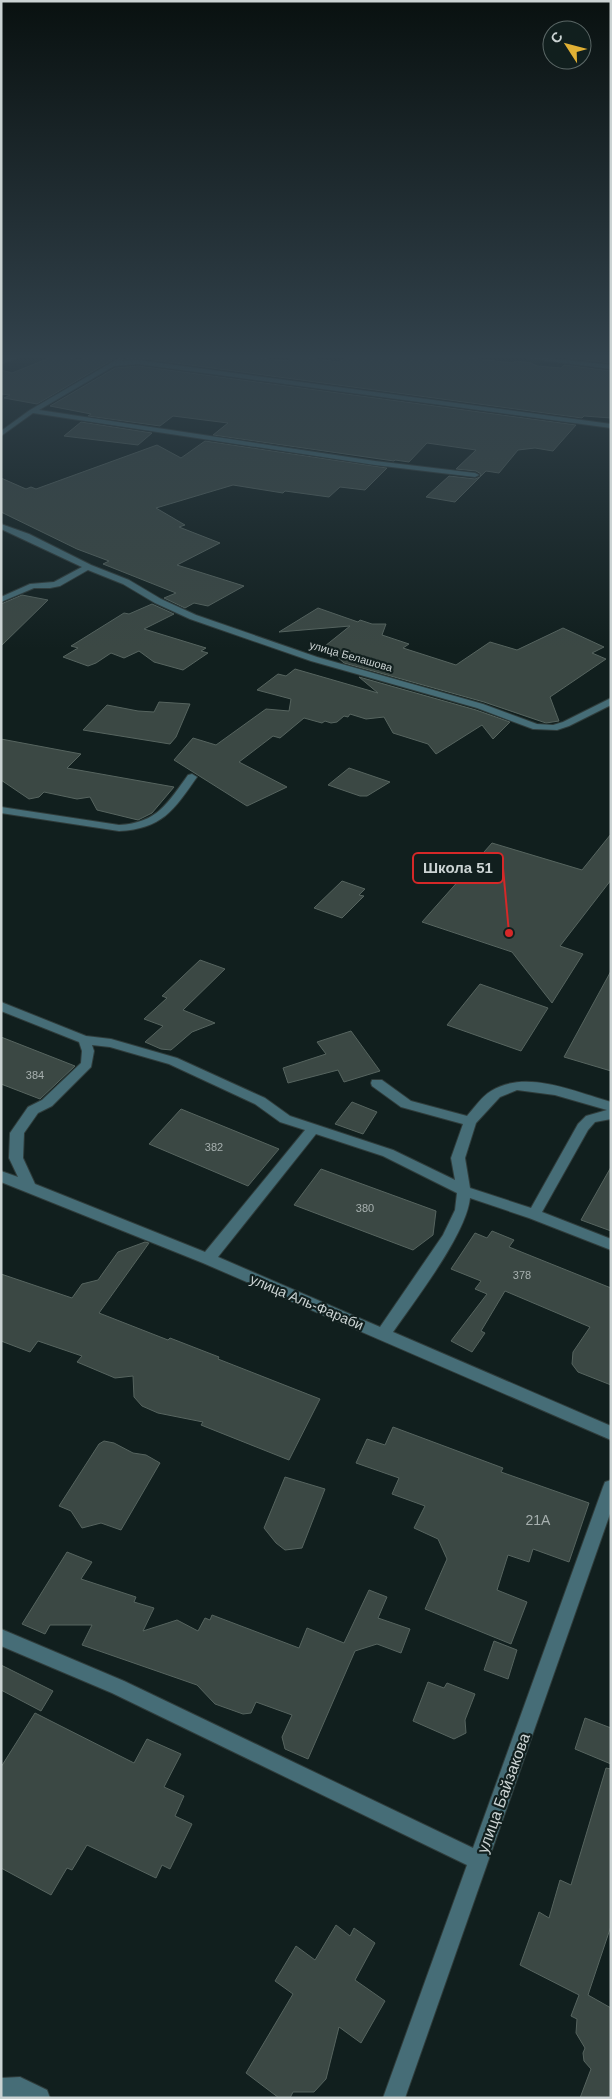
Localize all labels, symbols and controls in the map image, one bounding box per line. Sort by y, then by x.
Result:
north arrow [542,20,592,70]
text: С [547,29,566,46]
street label: улица Белашова [308,638,395,674]
callout: Школа 51 [413,853,503,883]
text: Школа 51 [423,859,493,876]
house number: 384 [26,1069,44,1081]
house number: 382 [205,1141,223,1153]
house number: 380 [356,1202,374,1214]
house number: 378 [513,1269,531,1281]
street label: улица Аль-Фараби [248,1271,366,1333]
house number: 21А [526,1512,551,1528]
street label: улица Байзакова [474,1731,533,1855]

